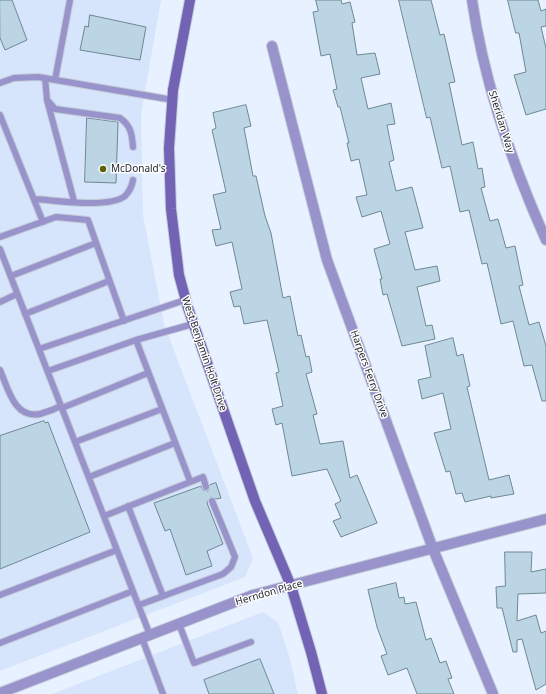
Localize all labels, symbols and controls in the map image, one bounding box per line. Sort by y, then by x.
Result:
street label: Sheridan Way [486,89,516,155]
place label: McDonald's [111,163,165,175]
marker: McDonald's [98,164,108,174]
street label: West Benjamin Holt Drive [179,295,229,413]
street label: Harpers Ferry Drive [348,329,390,419]
street label: Herndon Place [234,578,304,608]

